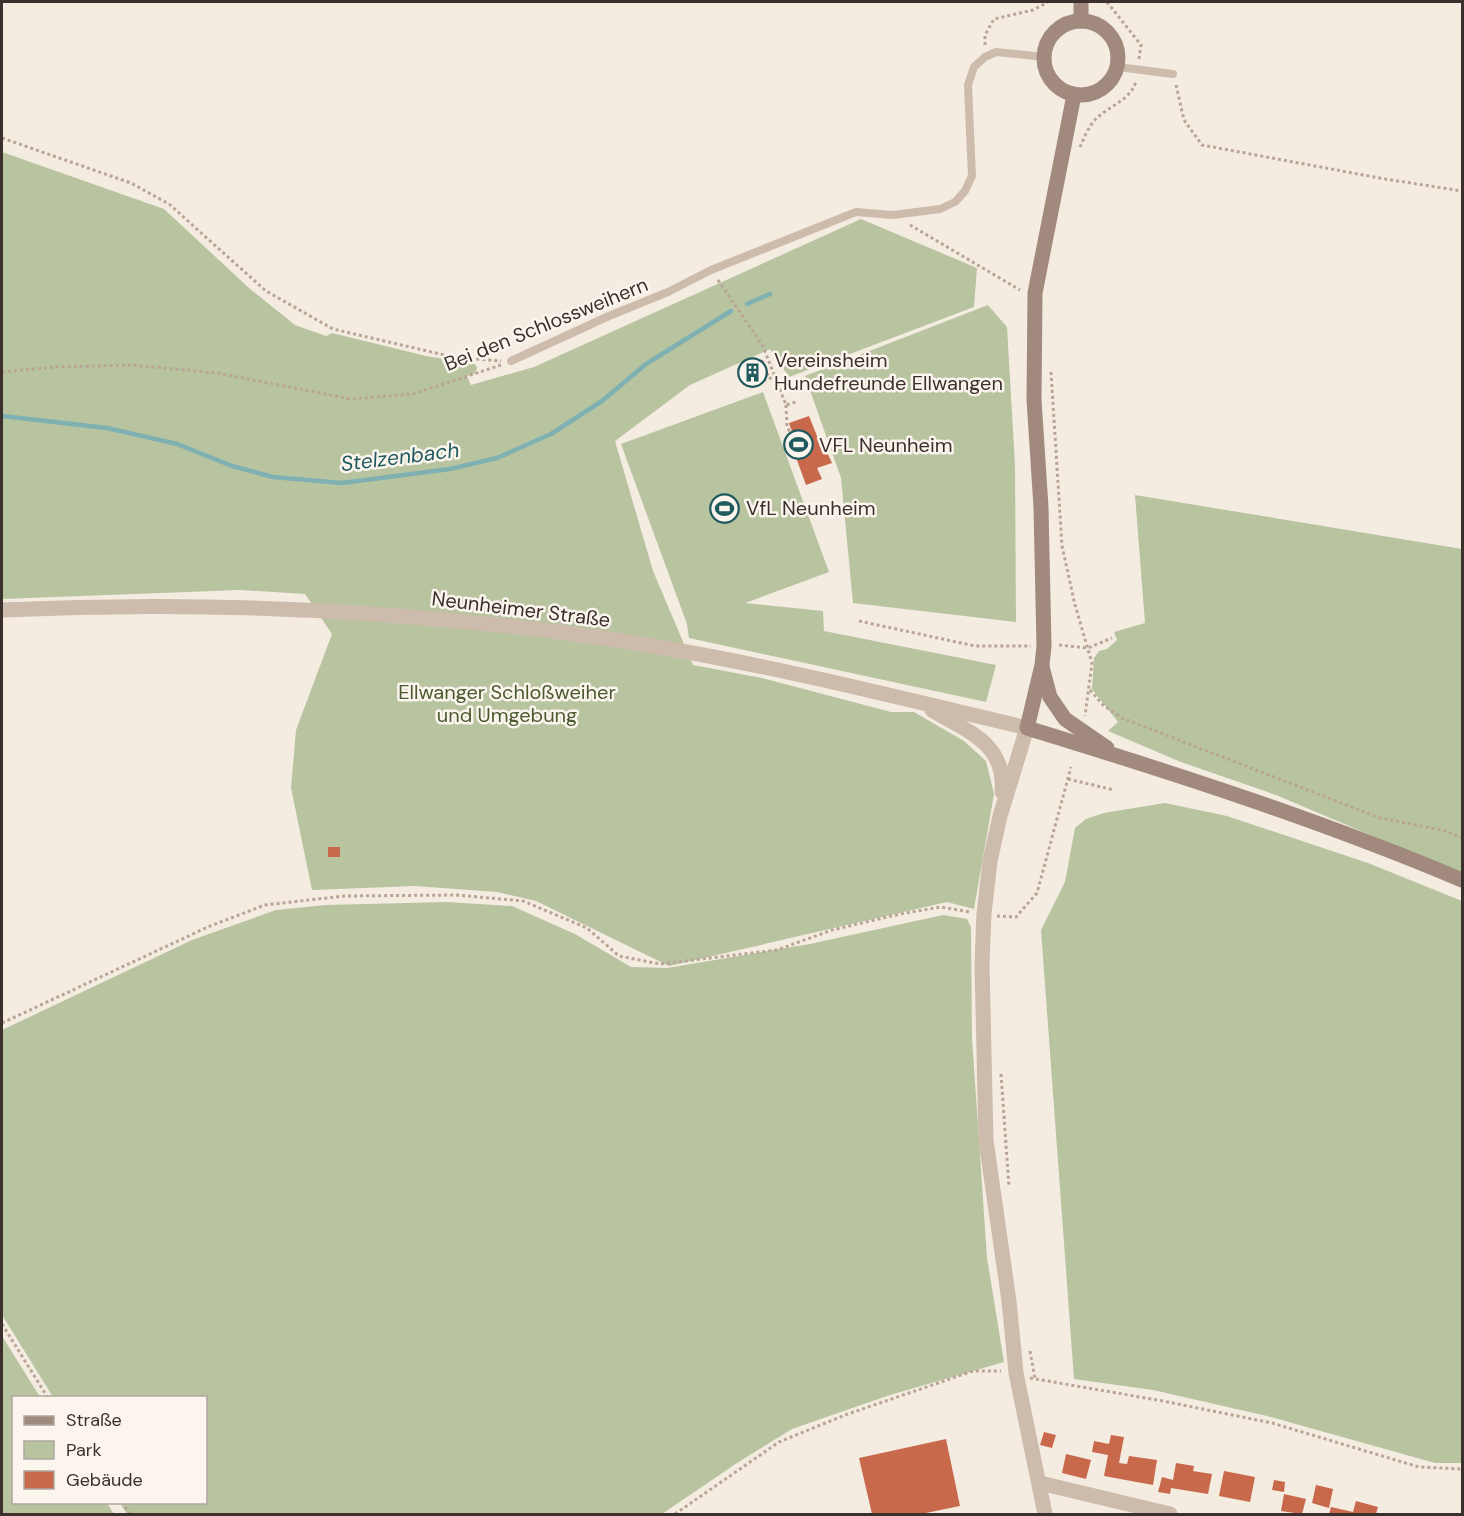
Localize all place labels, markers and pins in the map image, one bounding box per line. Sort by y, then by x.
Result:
place label: Vereinsheim Hundefreunde Ellwangen [774,347,1003,396]
building icon: Vereinsheim Hundefreunde Ellwangen [737,356,769,388]
sports icon: VFL Neunheim [782,429,814,461]
place label: VFL Neunheim [819,432,953,458]
sports icon: VfL Neunheim [709,492,741,524]
place label: VfL Neunheim [746,495,876,521]

